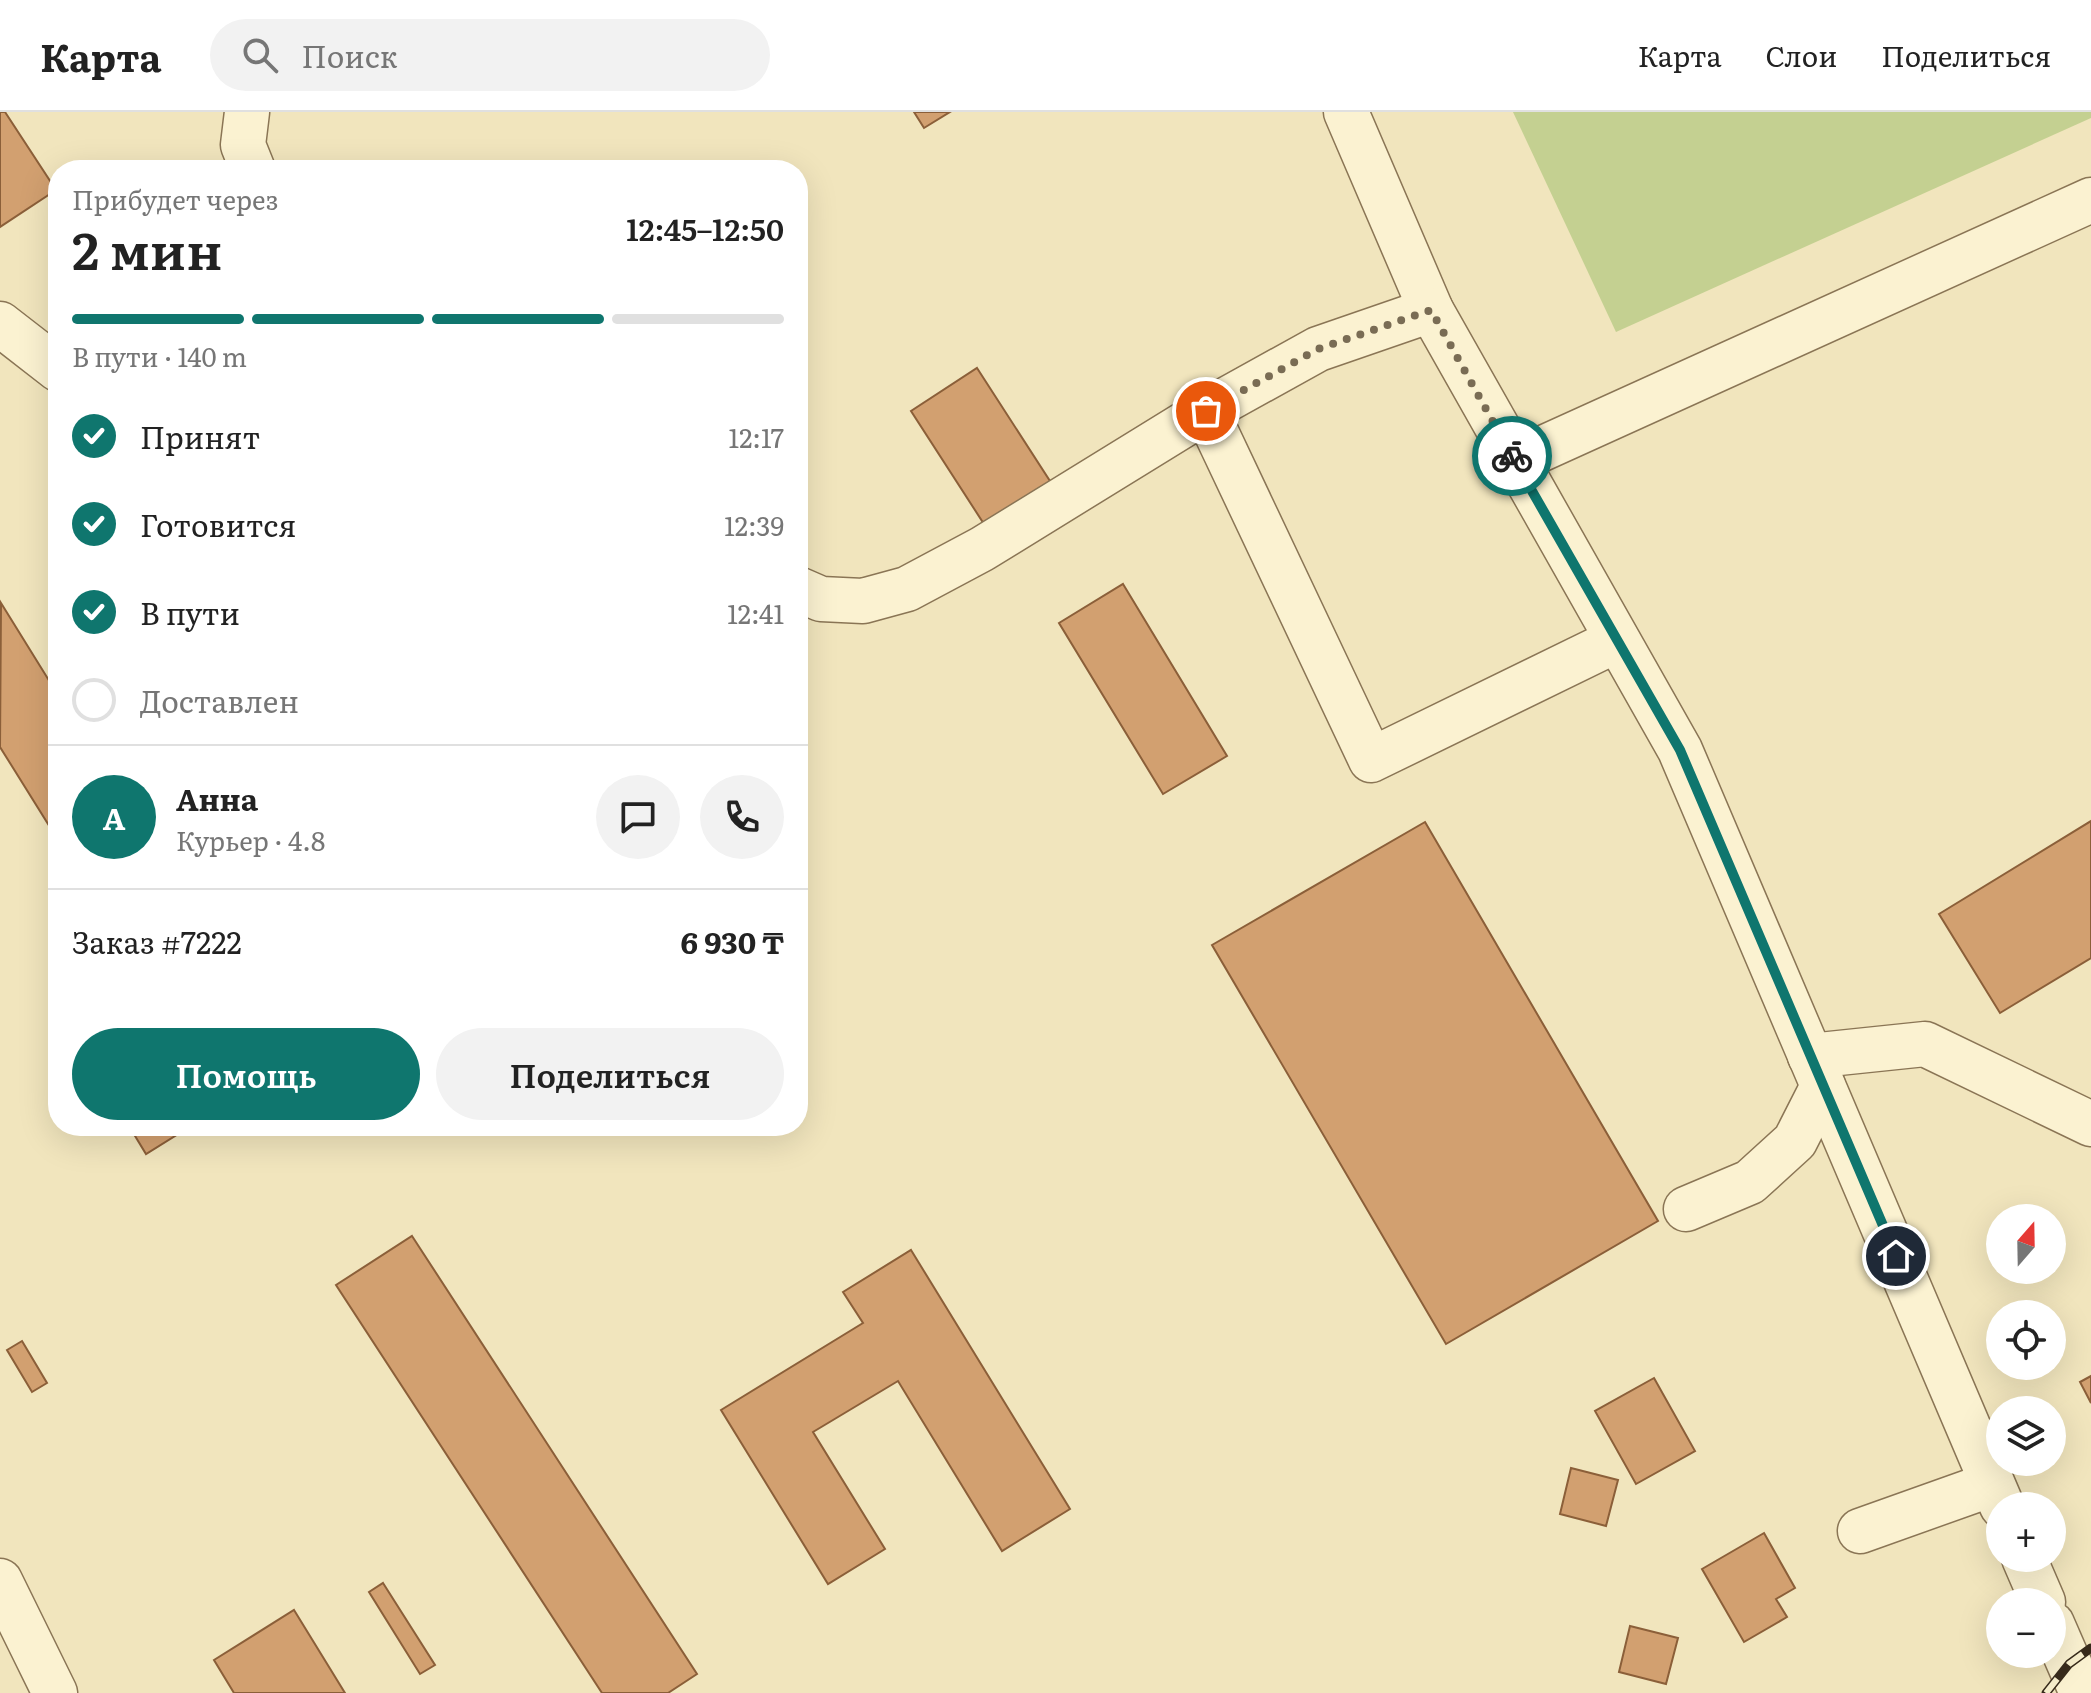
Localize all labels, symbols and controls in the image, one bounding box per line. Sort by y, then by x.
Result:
search box [210,19,770,91]
text: Карта [40,27,162,84]
icon: search [238,33,282,77]
text: Поиск [302,33,398,77]
text: Карта [1638,34,1722,76]
text: Слои [1766,34,1837,76]
text: Поделиться [1881,34,2051,76]
text: Прибудет через [72,179,278,218]
text: 12:45–12:50 [626,206,784,250]
text: 2 мин [72,209,222,286]
text: В пути · 140 m [72,336,247,375]
pin [1172,377,1240,445]
icon: bag [1184,389,1228,433]
icon: check [72,414,116,458]
text: Принят [140,414,260,458]
courier [1472,416,1552,496]
text: 12:17 [729,417,784,456]
icon: bike [1490,434,1534,478]
icon: check [72,502,116,546]
text: Готовится [140,502,296,546]
text: 12:39 [724,505,784,544]
icon: check [72,590,116,634]
text: В пути [140,590,240,634]
text: 12:41 [727,593,784,632]
text: Доставлен [140,678,299,722]
button: chat [596,775,680,859]
button: phone [700,775,784,859]
text: Анна [176,776,258,820]
text: А [103,795,125,839]
text: Курьер · 4.8 [176,820,325,859]
text: Заказ #7222 [72,919,242,963]
text: 6 930 ₸ [681,919,784,963]
button: Помощь [72,1028,420,1120]
button: Поделиться [436,1028,784,1120]
north arrow [1986,1204,2066,1284]
map controls [1986,1204,2066,1668]
pin [1862,1222,1930,1290]
icon: home [1874,1234,1918,1278]
button: locate [1986,1300,2066,1380]
button: layers [1986,1396,2066,1476]
button: + [1986,1492,2066,1572]
button: − [1986,1588,2066,1668]

